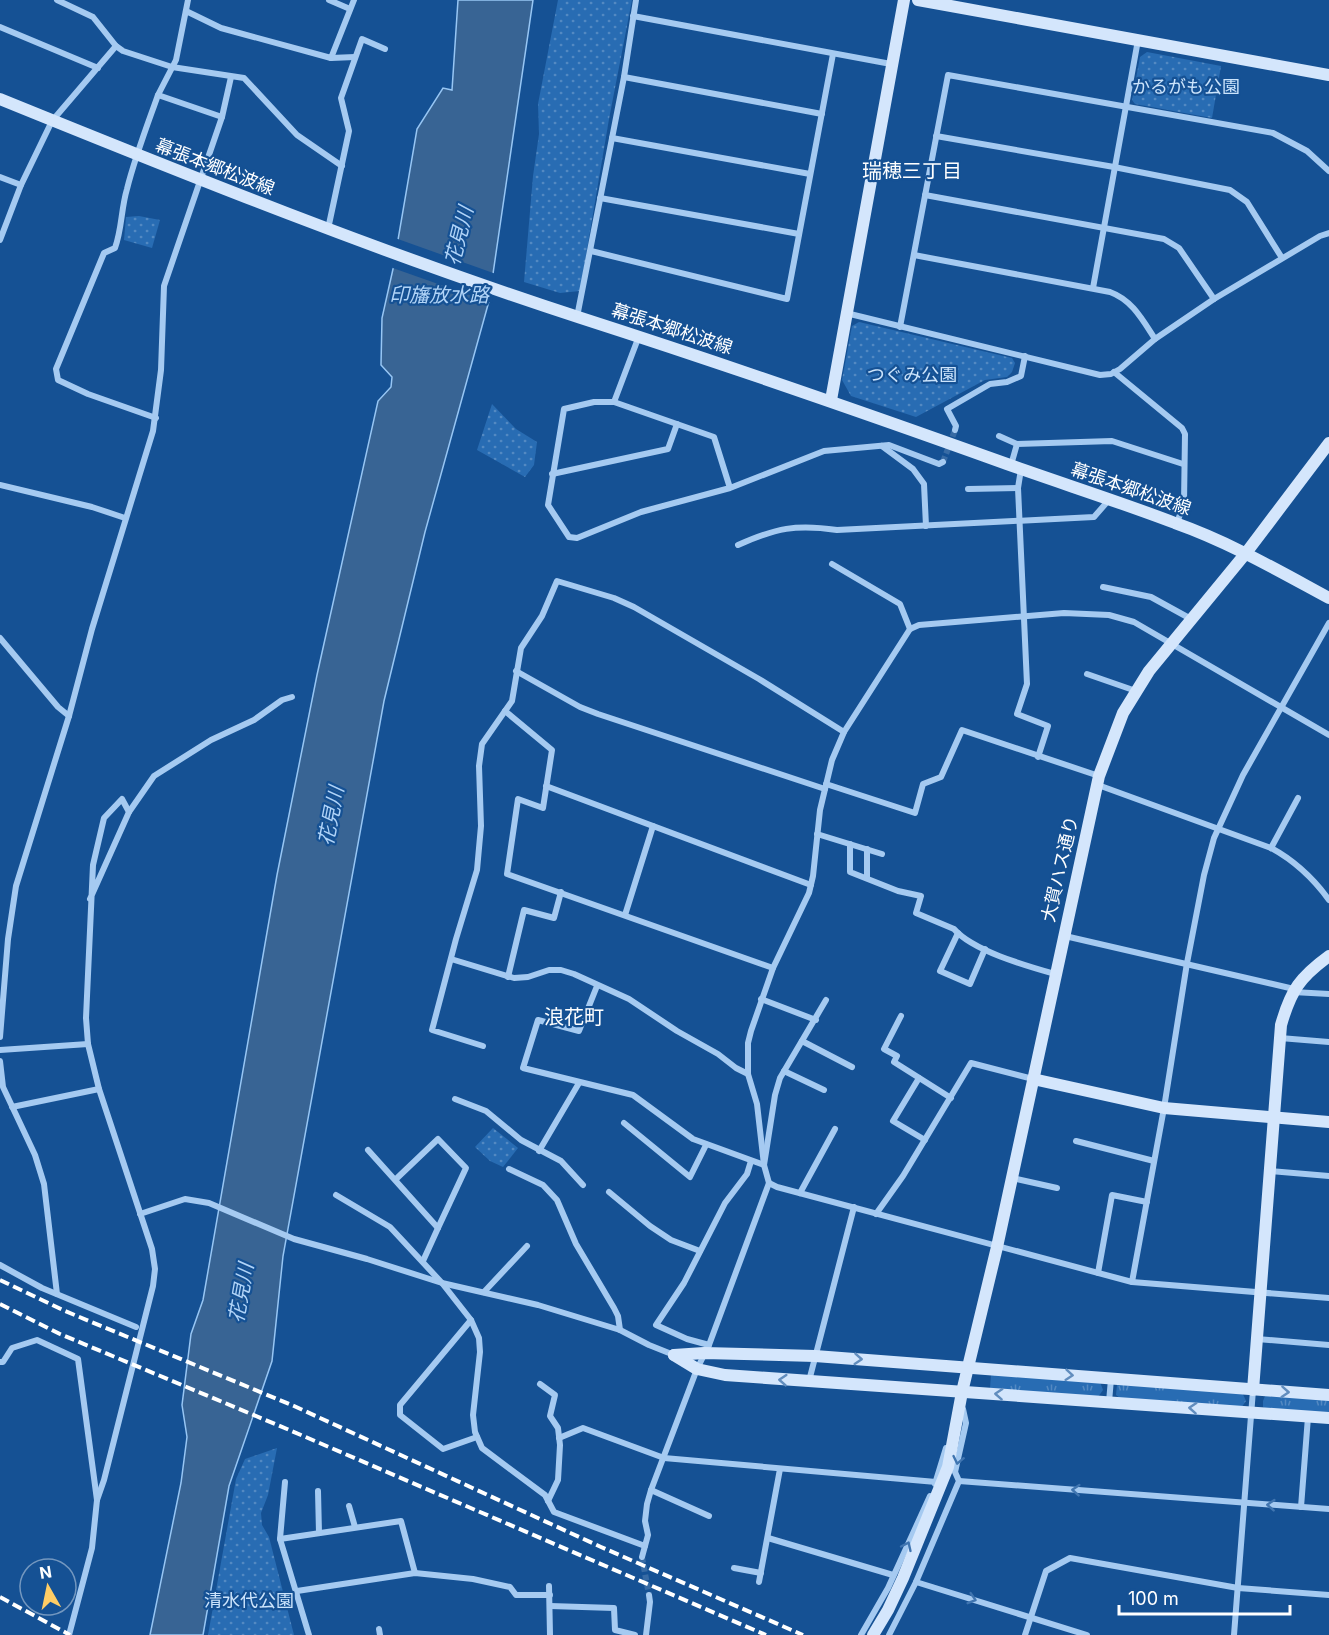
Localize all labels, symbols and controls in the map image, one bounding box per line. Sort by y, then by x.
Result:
park label: かるがも公園 [1132,76,1240,97]
street label: 幕張本郷松波線 [153,134,278,199]
district label: 瑞穂三丁目 [862,159,962,183]
water label: 花見川 [440,202,478,268]
water label: 印旛放水路 [389,283,491,307]
street label: 幕張本郷松波線 [609,299,735,358]
park label: つぐみ公園 [867,364,957,385]
street label: 幕張本郷松波線 [1068,458,1194,519]
water label: 花見川 [313,782,349,848]
street label: 大賀ハス通り [1037,814,1082,924]
district label: 浪花町 [544,1005,604,1029]
water label: 花見川 [224,1259,258,1325]
one-way arrow [854,1352,863,1365]
one-way arrow [1065,1368,1074,1381]
one-way arrow [779,1374,788,1387]
one-way arrow [1280,1385,1289,1398]
one-way arrow [994,1388,1003,1401]
one-way arrow [1189,1402,1198,1415]
one-way arrow [952,1455,965,1465]
one-way arrow [1072,1484,1081,1497]
one-way arrow [1266,1499,1275,1512]
one-way arrow [900,1541,912,1552]
north arrow [18,1557,78,1617]
text: N [38,1561,53,1583]
scale bar [1119,1578,1290,1616]
text: 100 m [1128,1588,1179,1609]
park label: 清水代公園 [204,1590,294,1611]
one-way arrow [966,1592,977,1605]

